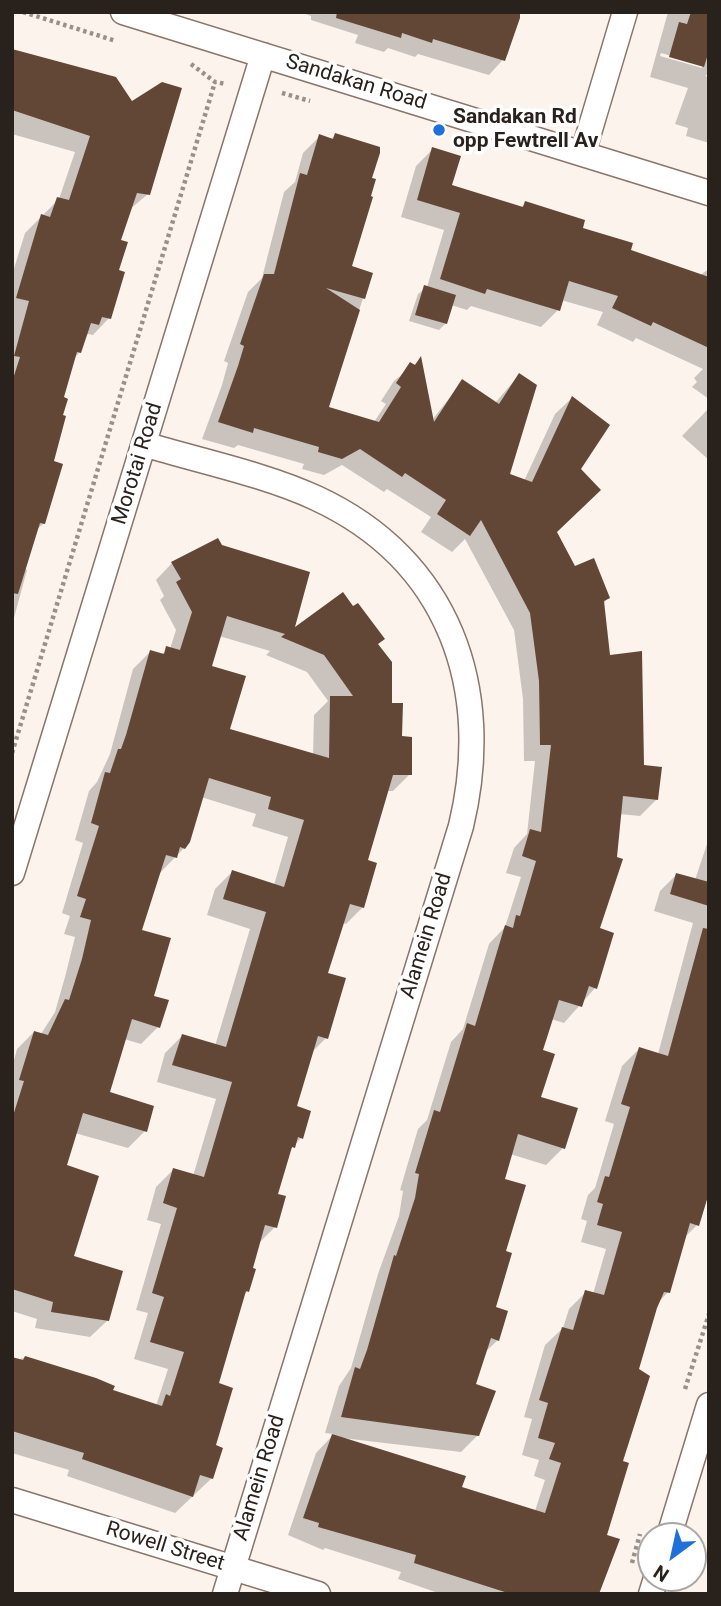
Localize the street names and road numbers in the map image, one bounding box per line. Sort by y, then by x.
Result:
street label: Sandakan Road [283,50,429,116]
street label: Morotai Road [108,400,168,528]
street label: Alamein Road [396,870,458,1002]
street label: Alamein Road [229,1412,291,1544]
street label: Rowell Street [103,1517,227,1577]

